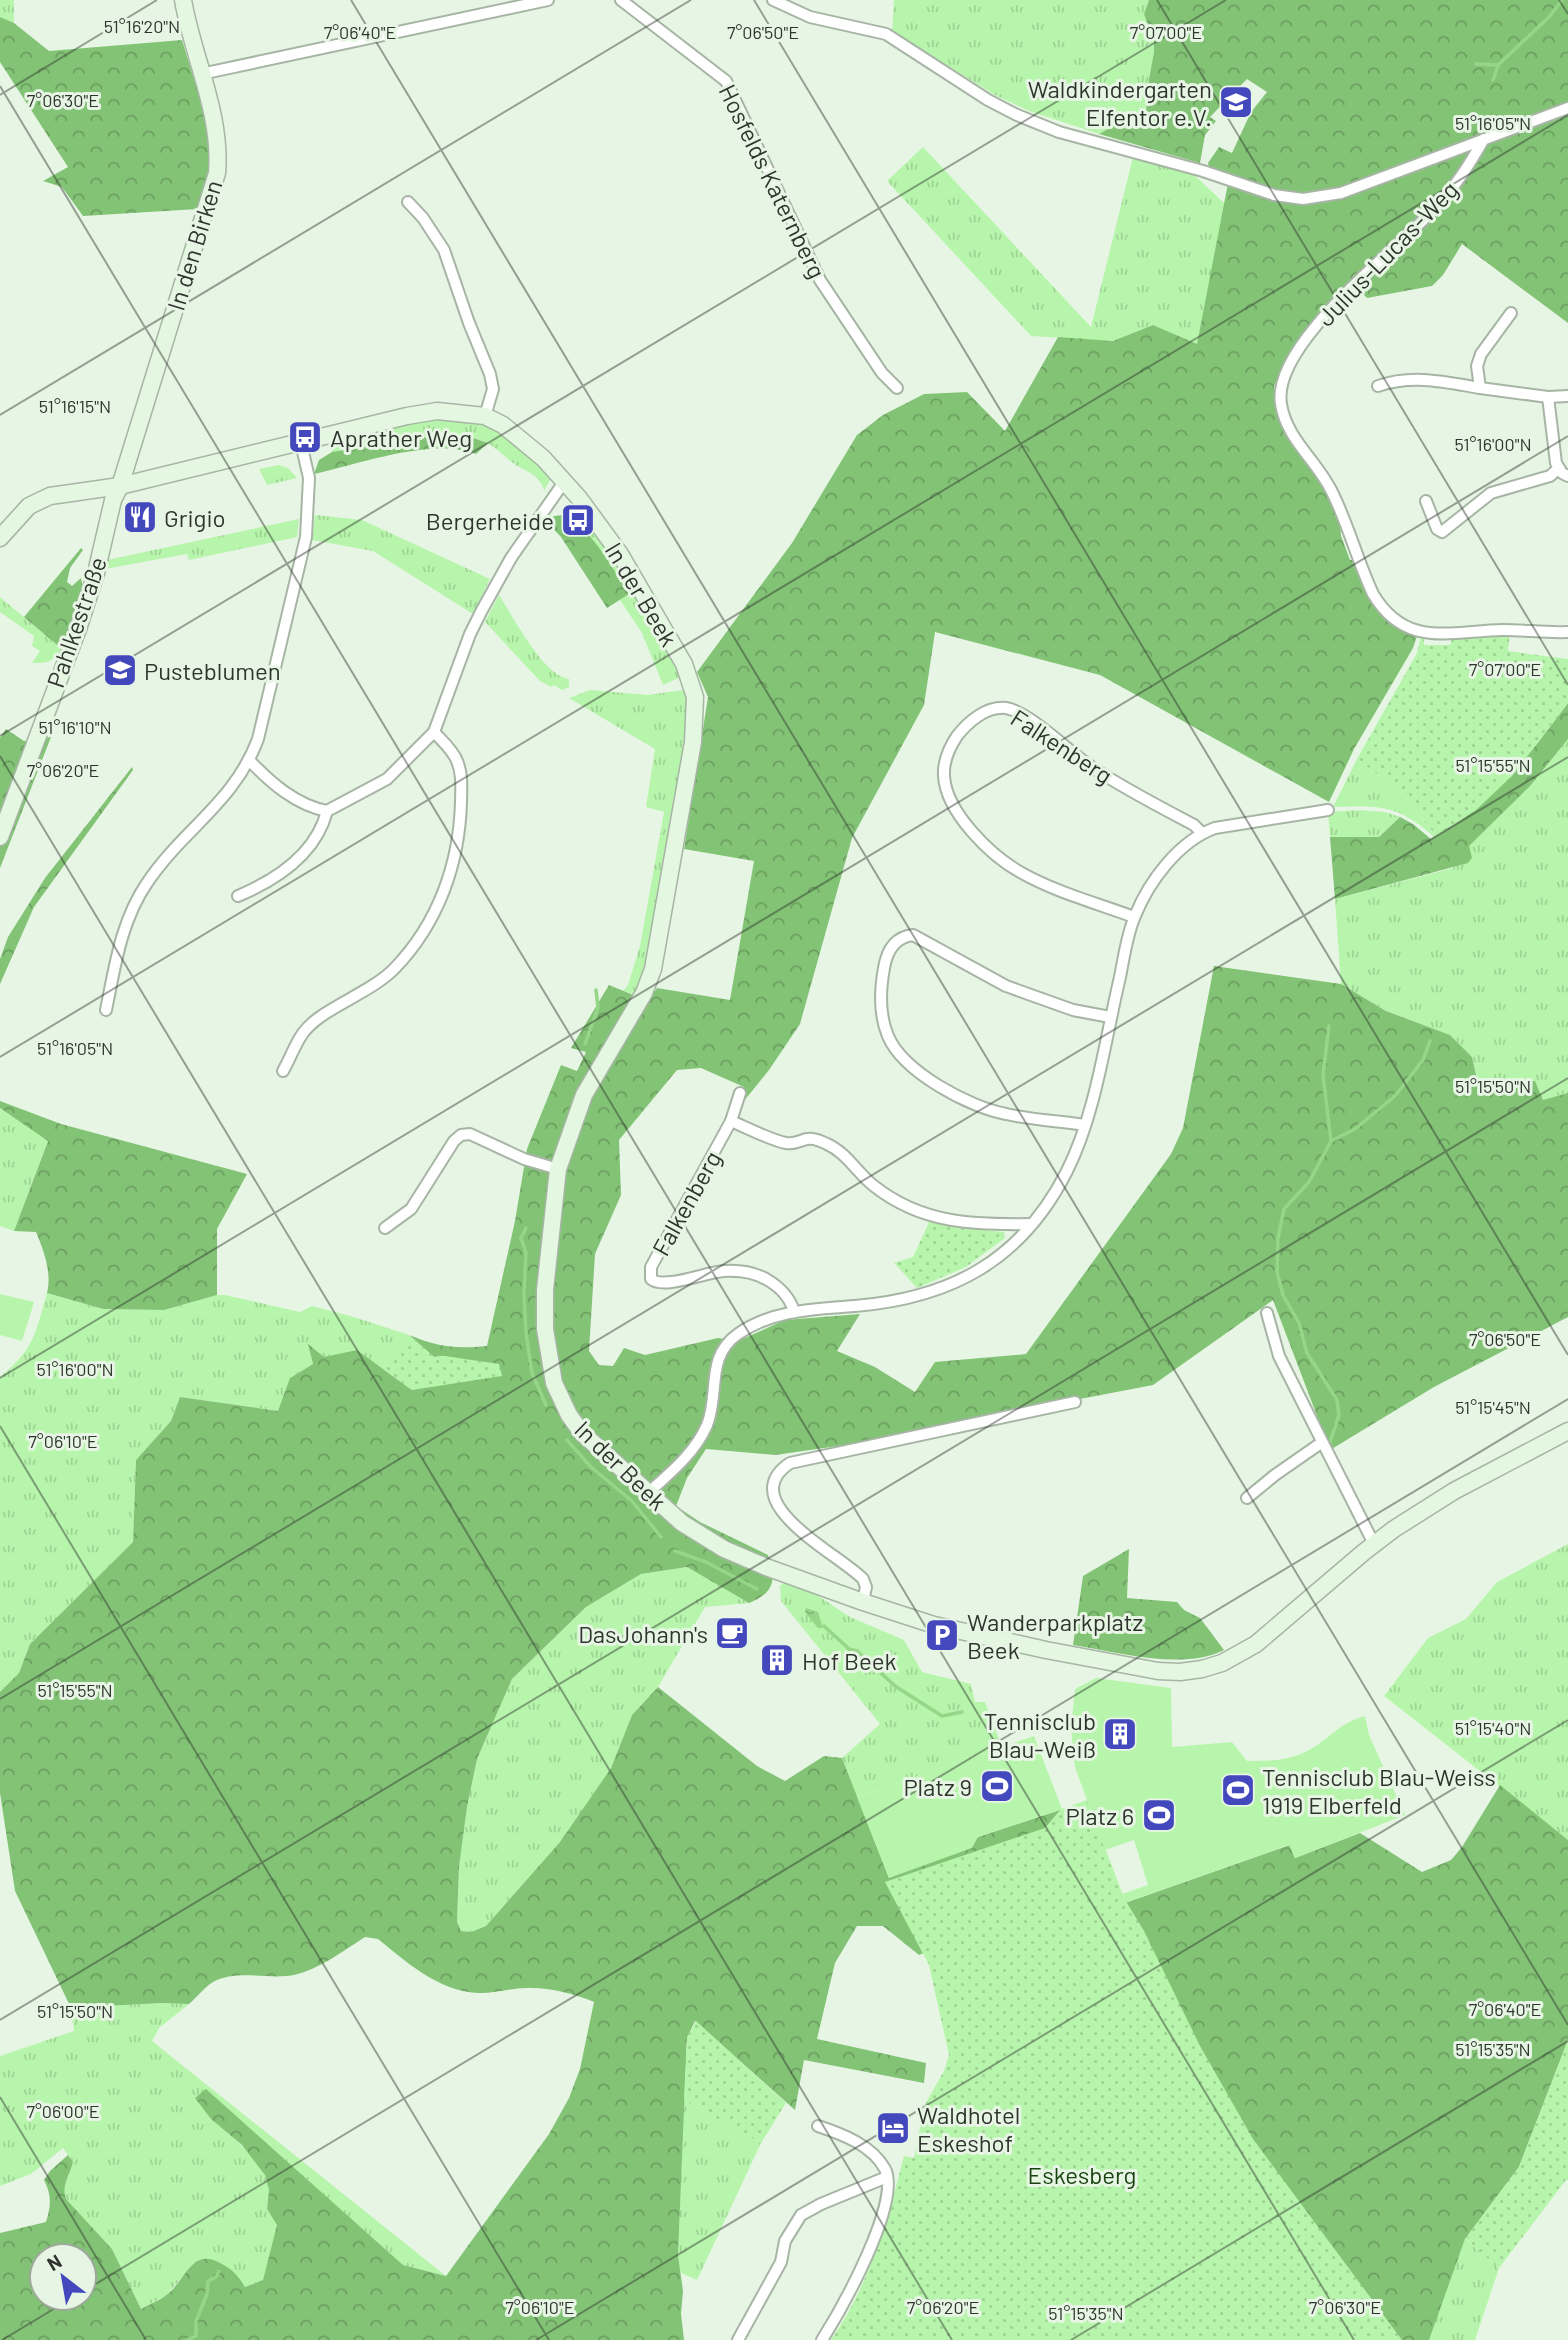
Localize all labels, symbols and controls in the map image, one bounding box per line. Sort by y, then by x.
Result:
text: 51°16'20"N [104,15,180,37]
text: 7°06'40"E [324,21,396,43]
text: 7°06'50"E [727,21,799,43]
text: 7°07'00"E [1130,21,1202,43]
place label: Waldkindergarten Elfentor e.V. [1028,74,1212,131]
street label: Hosfelds Katernberg [713,79,833,283]
school or university icon: Waldkindergarten Elfentor e.V. [1217,83,1255,121]
text: 7°06'30"E [27,89,99,111]
text: 51°16'05"N [1455,112,1531,134]
street label: Julius-Lucas-Weg [1311,175,1463,331]
street label: In den Birken [160,176,228,314]
text: 51°16'15"N [39,395,111,417]
bus stop icon: Aprather Weg [286,418,324,456]
place label: Aprather Weg [330,423,472,452]
text: 51°16'00"N [1454,433,1532,455]
restaurant icon: Grigio [121,498,159,536]
bus stop icon: Bergerheide [559,501,597,539]
place label: Grigio [164,503,226,532]
place label: Bergerheide [426,506,554,535]
street label: In der Beek [600,537,684,651]
street label: Pahlkestraße [40,553,112,691]
school or university icon: Pusteblumen [101,651,139,689]
place label: Pusteblumen [144,656,281,685]
text: 7°07'00"E [1469,658,1541,680]
street label: Falkenberg [1006,703,1118,789]
text: 51°16'10"N [38,716,112,738]
text: 51°15'55"N [1455,754,1531,776]
text: 7°06'20"E [27,759,99,781]
text: 51°16'05"N [37,1037,113,1059]
text: 51°15'50"N [1455,1075,1531,1097]
street label: Falkenberg [645,1146,727,1260]
text: 7°06'50"E [1469,1328,1541,1350]
text: 51°16'00"N [36,1358,114,1380]
text: 51°15'45"N [1455,1396,1531,1418]
street label: In der Beek [569,1414,673,1516]
text: 7°06'10"E [28,1430,98,1452]
place label: Wanderparkplatz Beek [967,1607,1143,1664]
cafe icon: DasJohann's [713,1614,751,1652]
parking icon: Wanderparkplatz Beek [923,1616,961,1654]
place label: DasJohann's [578,1619,708,1648]
building icon: Hof Beek [758,1641,796,1679]
place label: Hof Beek [802,1646,897,1675]
text: 51°15'55"N [37,1679,113,1701]
place label: Tennisclub Blau-Weiß [984,1706,1096,1763]
building icon: Tennisclub Blau-Weiß [1101,1715,1139,1753]
text: 51°15'40"N [1455,1717,1531,1739]
place label: Tennisclub Blau-Weiss 1919 Elberfeld [1262,1762,1496,1819]
sports icon: Platz 9 [978,1767,1016,1805]
sports icon: Tennisclub Blau-Weiss 1919 Elberfeld [1219,1771,1257,1809]
place label: Platz 9 [903,1772,972,1801]
sports icon: Platz 6 [1140,1796,1178,1834]
place label: Platz 6 [1066,1801,1134,1830]
text: 7°06'40"E [1469,1998,1541,2020]
text: 51°15'50"N [37,2000,113,2022]
text: 51°15'35"N [1455,2038,1531,2060]
text: 7°06'00"E [26,2100,100,2122]
place label: Waldhotel Eskeshof [917,2100,1020,2157]
hotel icon: Waldhotel Eskeshof [874,2109,912,2147]
park label: Eskesberg [1028,2160,1136,2189]
north arrow [28,2242,98,2312]
text: N [43,2249,65,2275]
text: 7°06'10"E [505,2296,575,2318]
text: 7°06'20"E [907,2296,979,2318]
text: 7°06'30"E [1309,2296,1381,2318]
text: 51°15'35"N [1048,2302,1124,2324]

